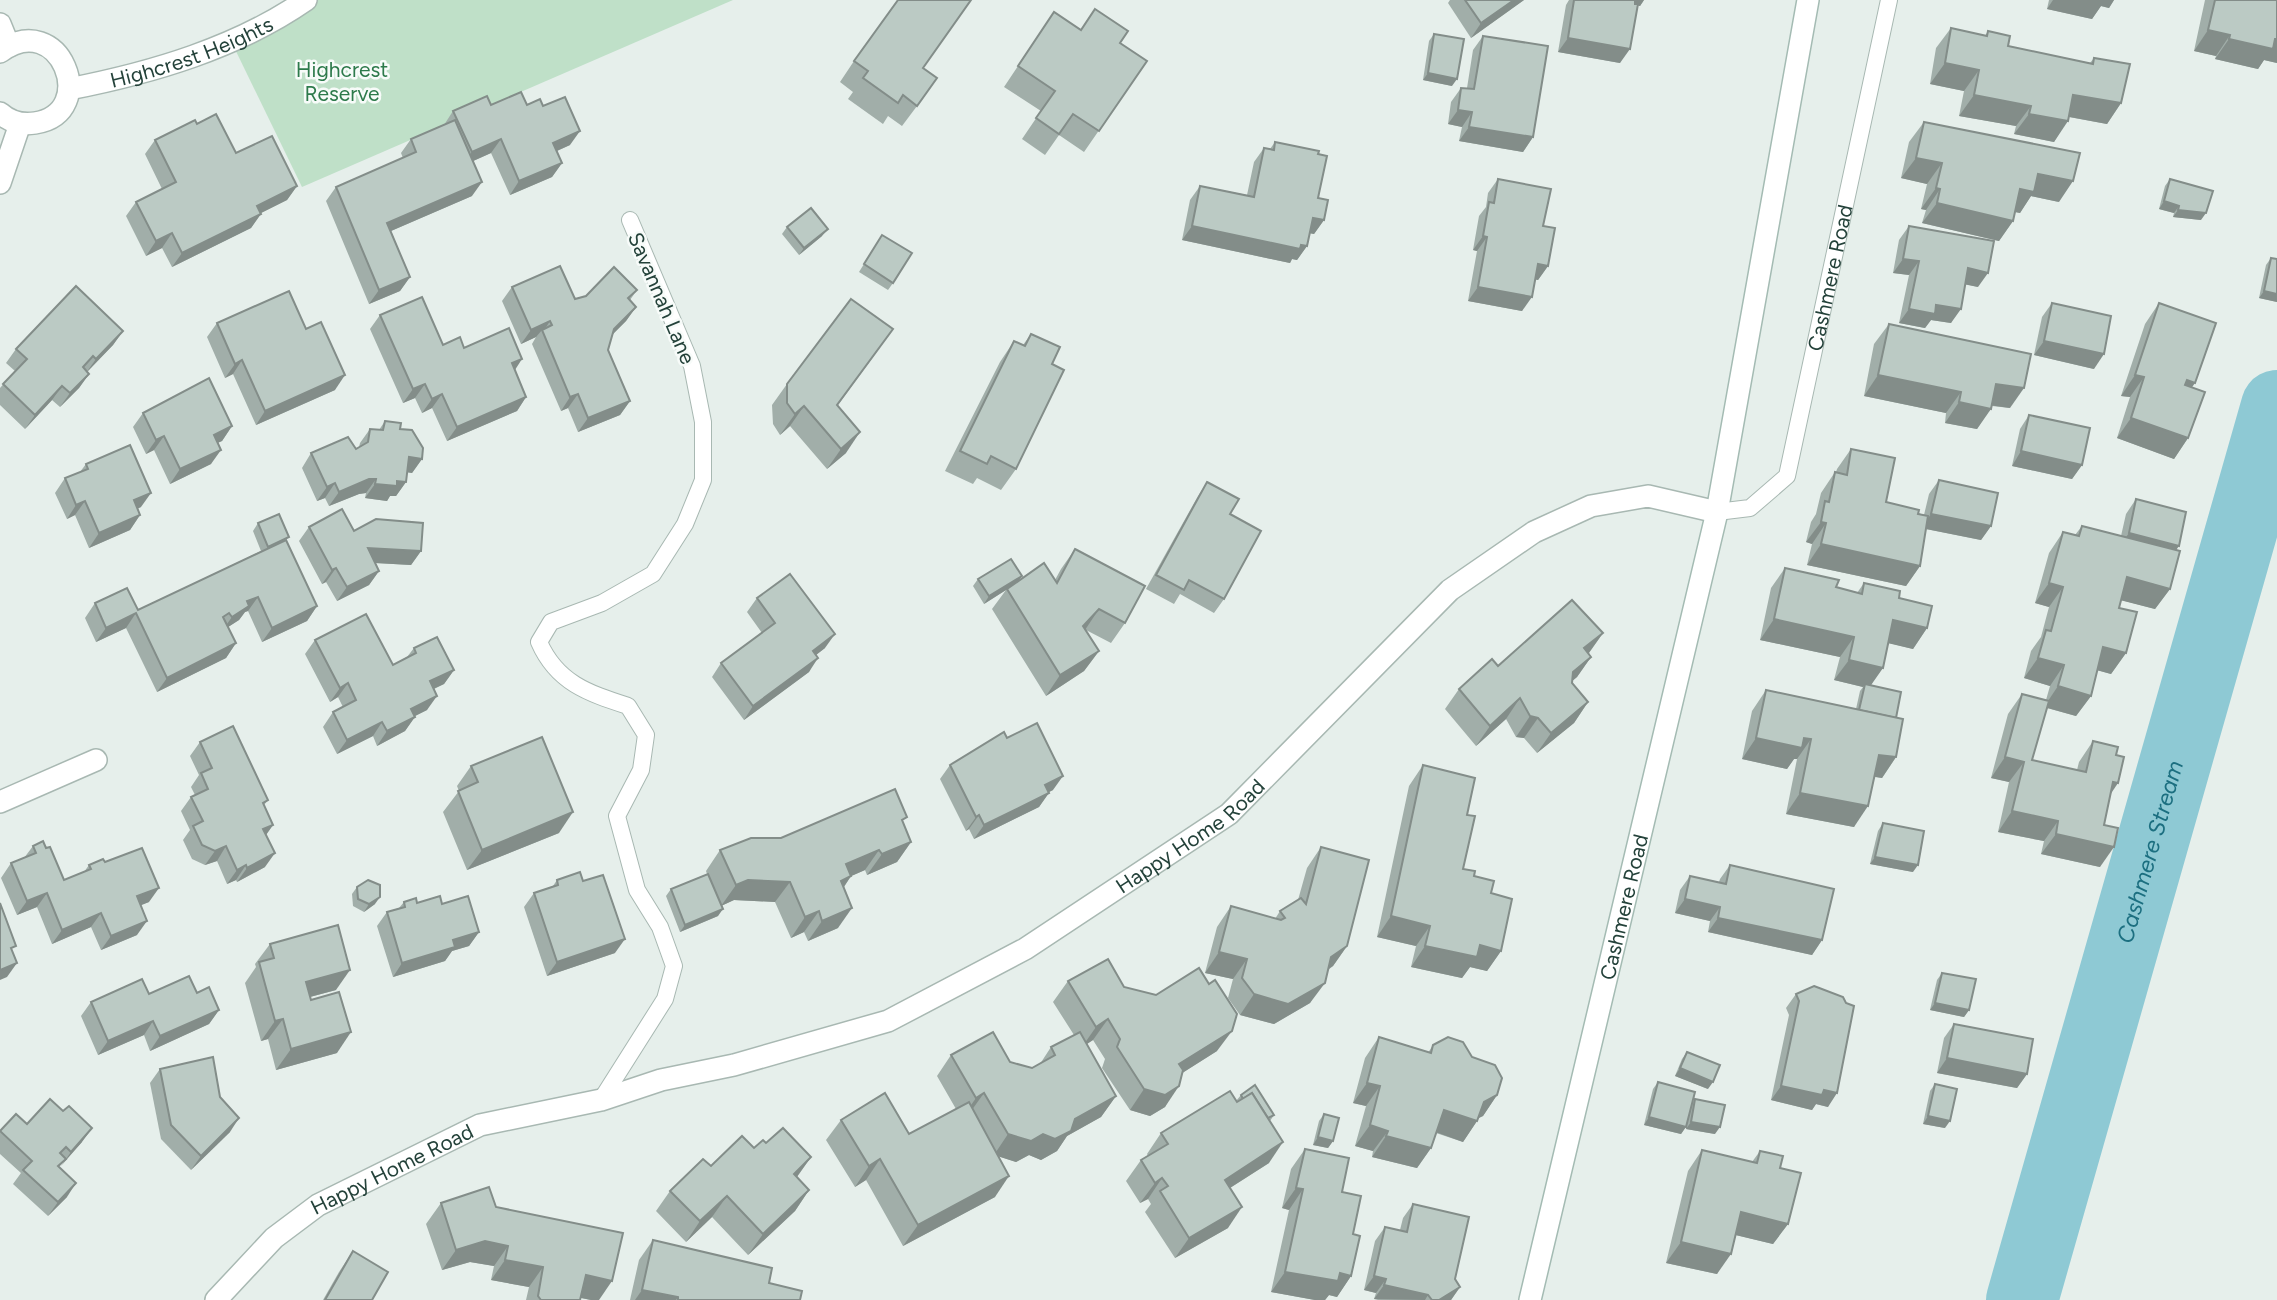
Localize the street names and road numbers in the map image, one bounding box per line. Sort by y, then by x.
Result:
street label: Highcrest Heights [107,11,277,92]
street label: Cashmere Road [1802,202,1857,353]
street label: Savannah Lane [623,228,701,368]
street label: Happy Home Road [1111,773,1269,898]
street label: Cashmere Road [1594,832,1653,982]
street label: Happy Home Road [306,1118,477,1219]

